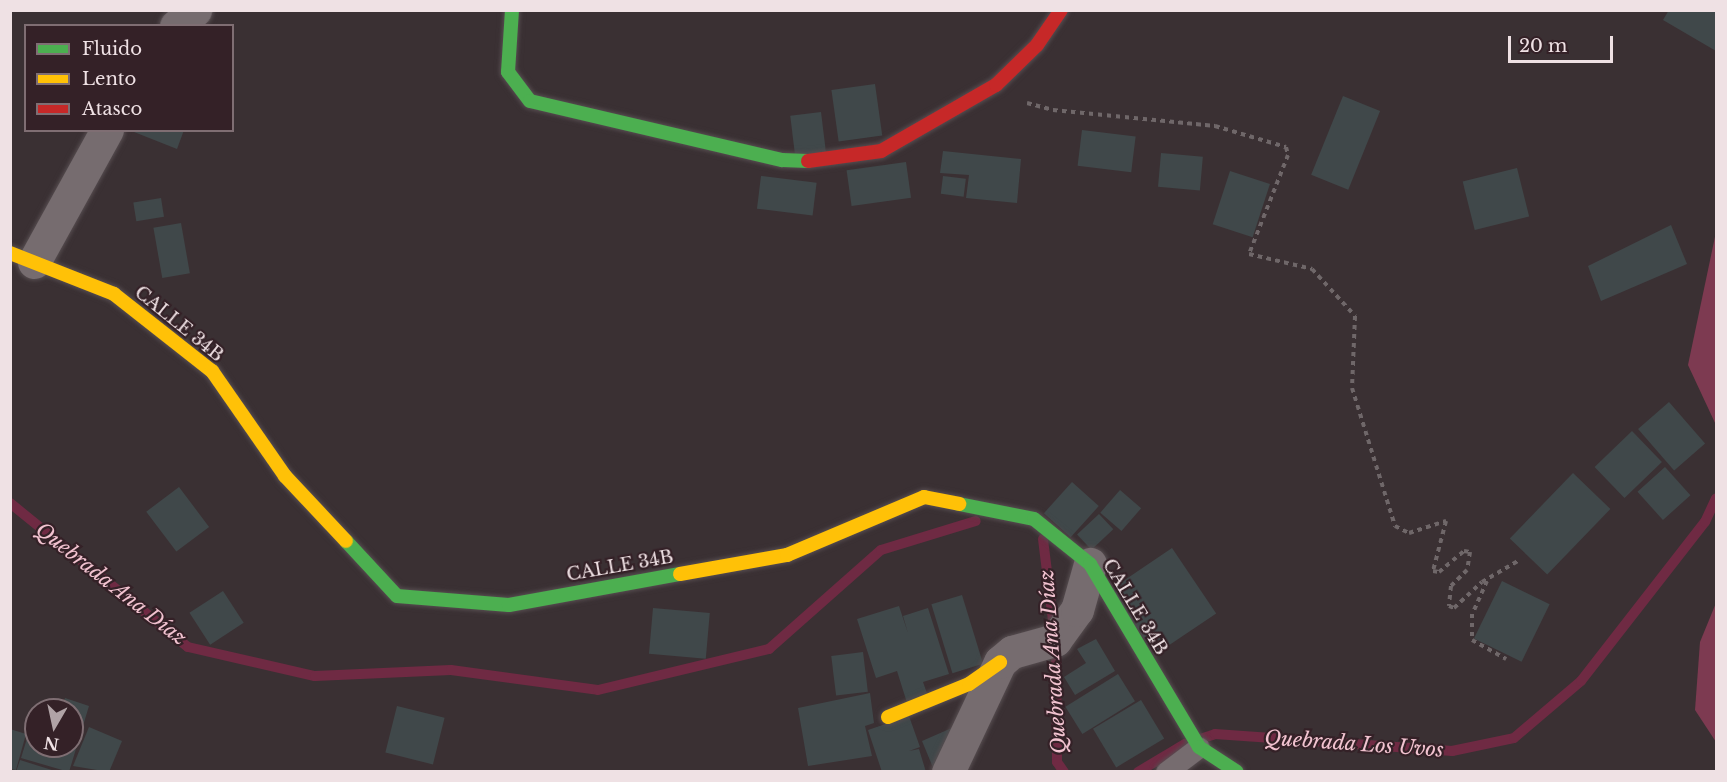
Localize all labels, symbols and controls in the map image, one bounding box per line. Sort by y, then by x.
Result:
legend [24,24,234,132]
scale bar [1511,24,1616,62]
text: 20 m [1519,35,1567,57]
text: Fluido [82,38,142,60]
text: Lento [82,68,136,90]
text: Atasco [82,98,142,120]
street label: CALLE 34B [130,282,228,366]
water label: Quebrada Ana Díaz [30,517,192,651]
street label: CALLE 34B [565,546,675,586]
street label: CALLE 34B [1098,555,1172,659]
water label: Quebrada Ana Díaz [1035,568,1071,756]
north arrow [24,698,84,758]
water label: Quebrada Los Uvos [1263,726,1445,762]
text: N [43,733,60,755]

